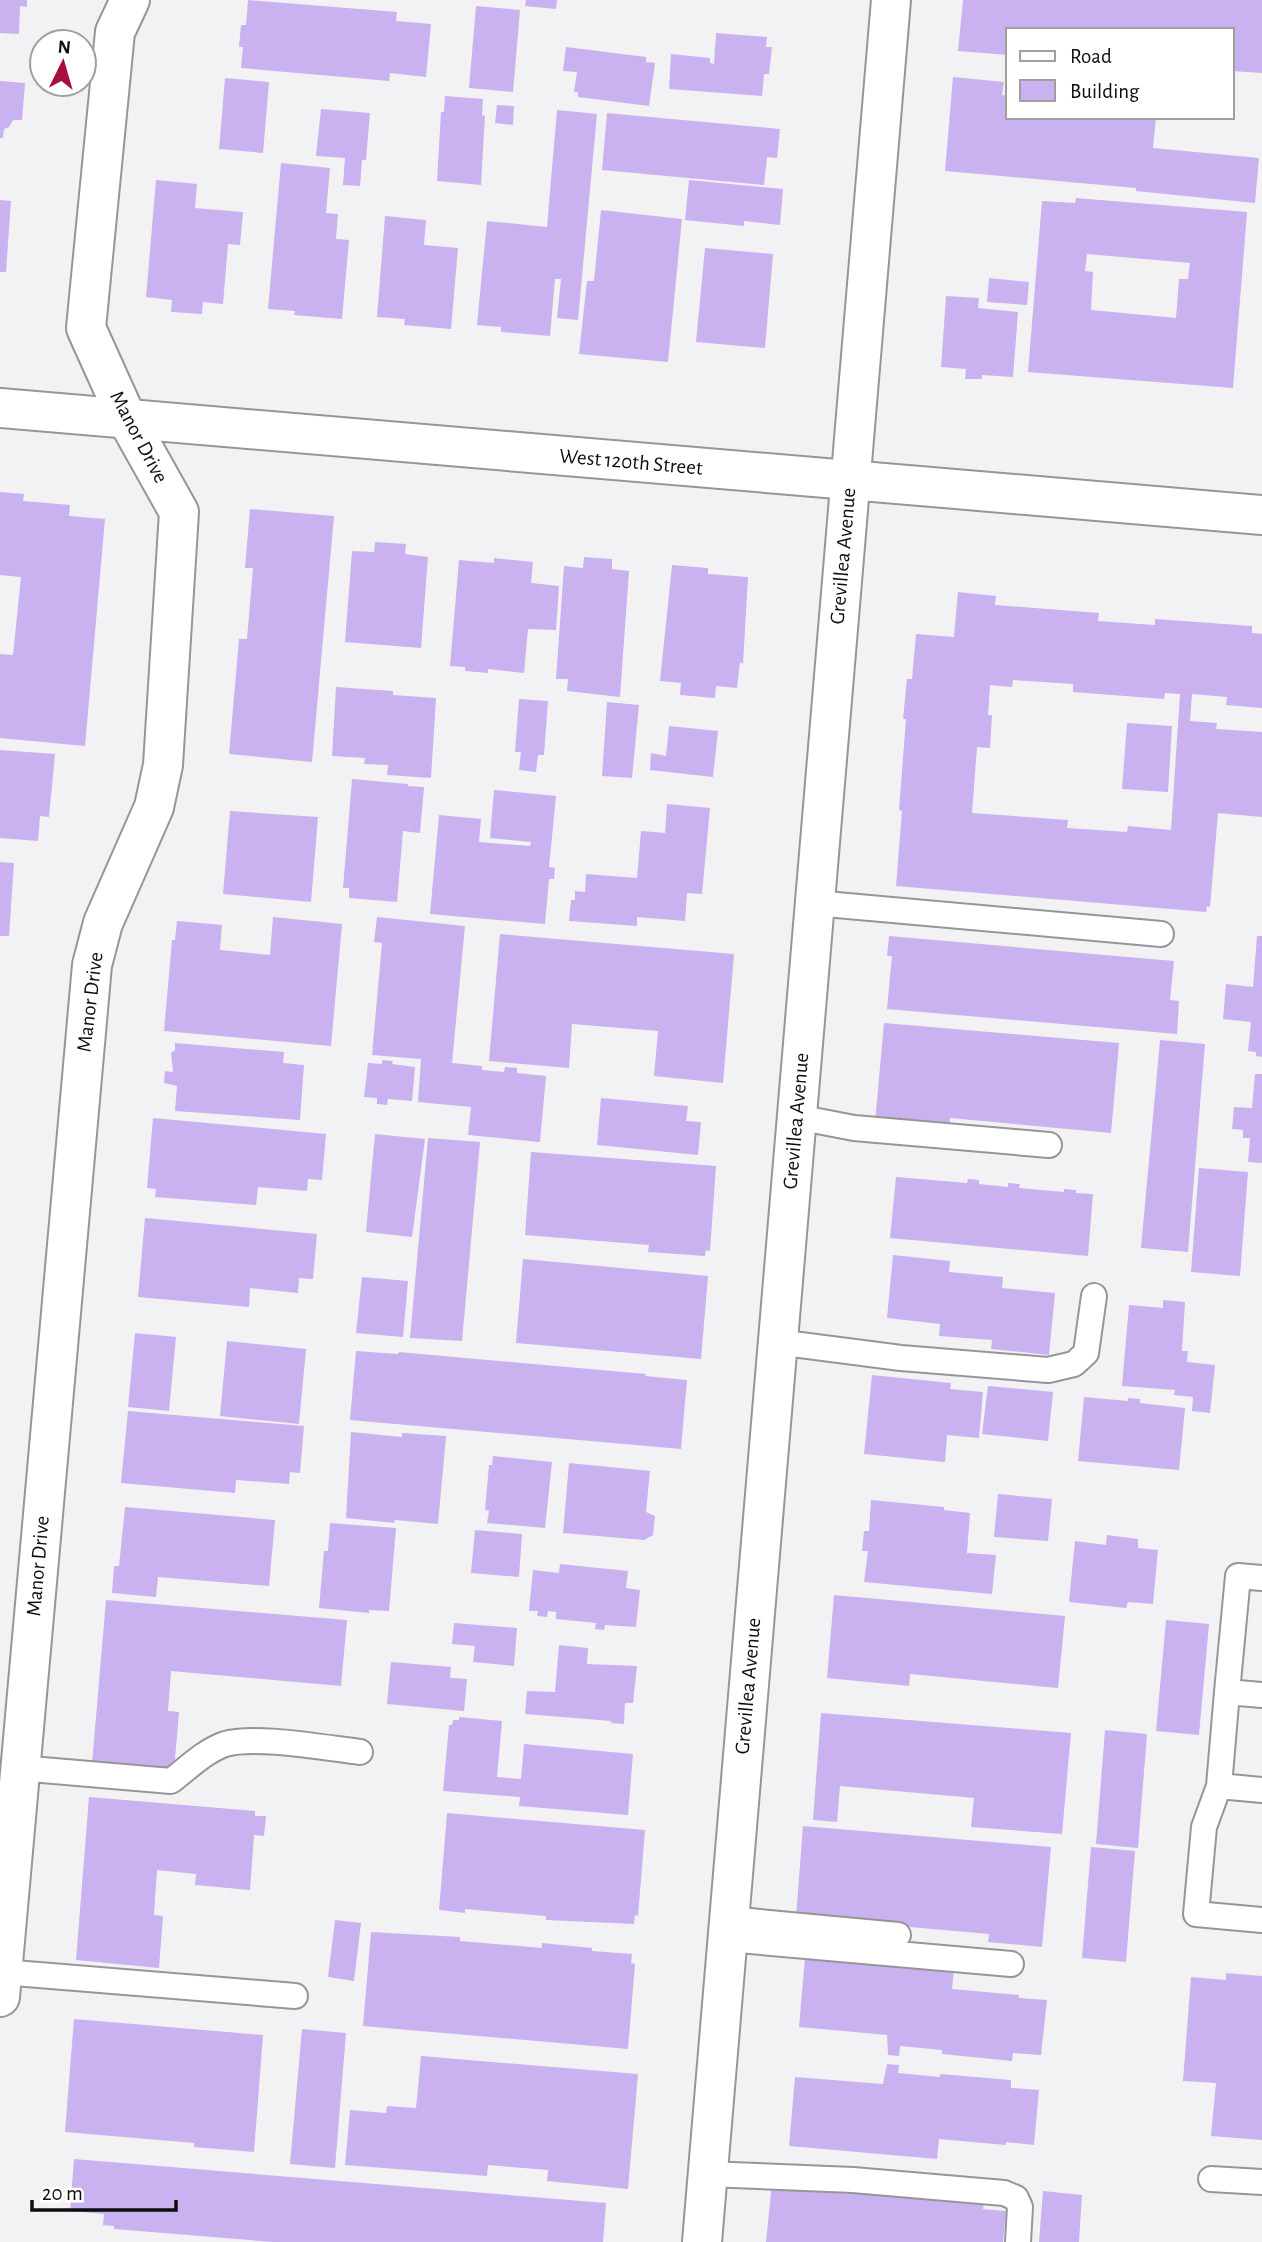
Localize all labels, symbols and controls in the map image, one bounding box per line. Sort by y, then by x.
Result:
north arrow [28,28,98,98]
legend [1006,28,1234,119]
text: N [57,38,72,58]
text: Road [1070,46,1112,67]
text: Building [1070,81,1140,102]
street label: Manor Drive [106,388,172,486]
street label: West 120th Street [558,445,704,479]
street label: Grevillea Avenue [827,487,859,625]
street label: Manor Drive [73,951,107,1053]
street label: Grevillea Avenue [780,1052,812,1190]
street label: Manor Drive [23,1515,53,1617]
street label: Grevillea Avenue [732,1617,764,1755]
scale bar [32,2168,175,2212]
text: 20 m [42,2183,83,2204]

